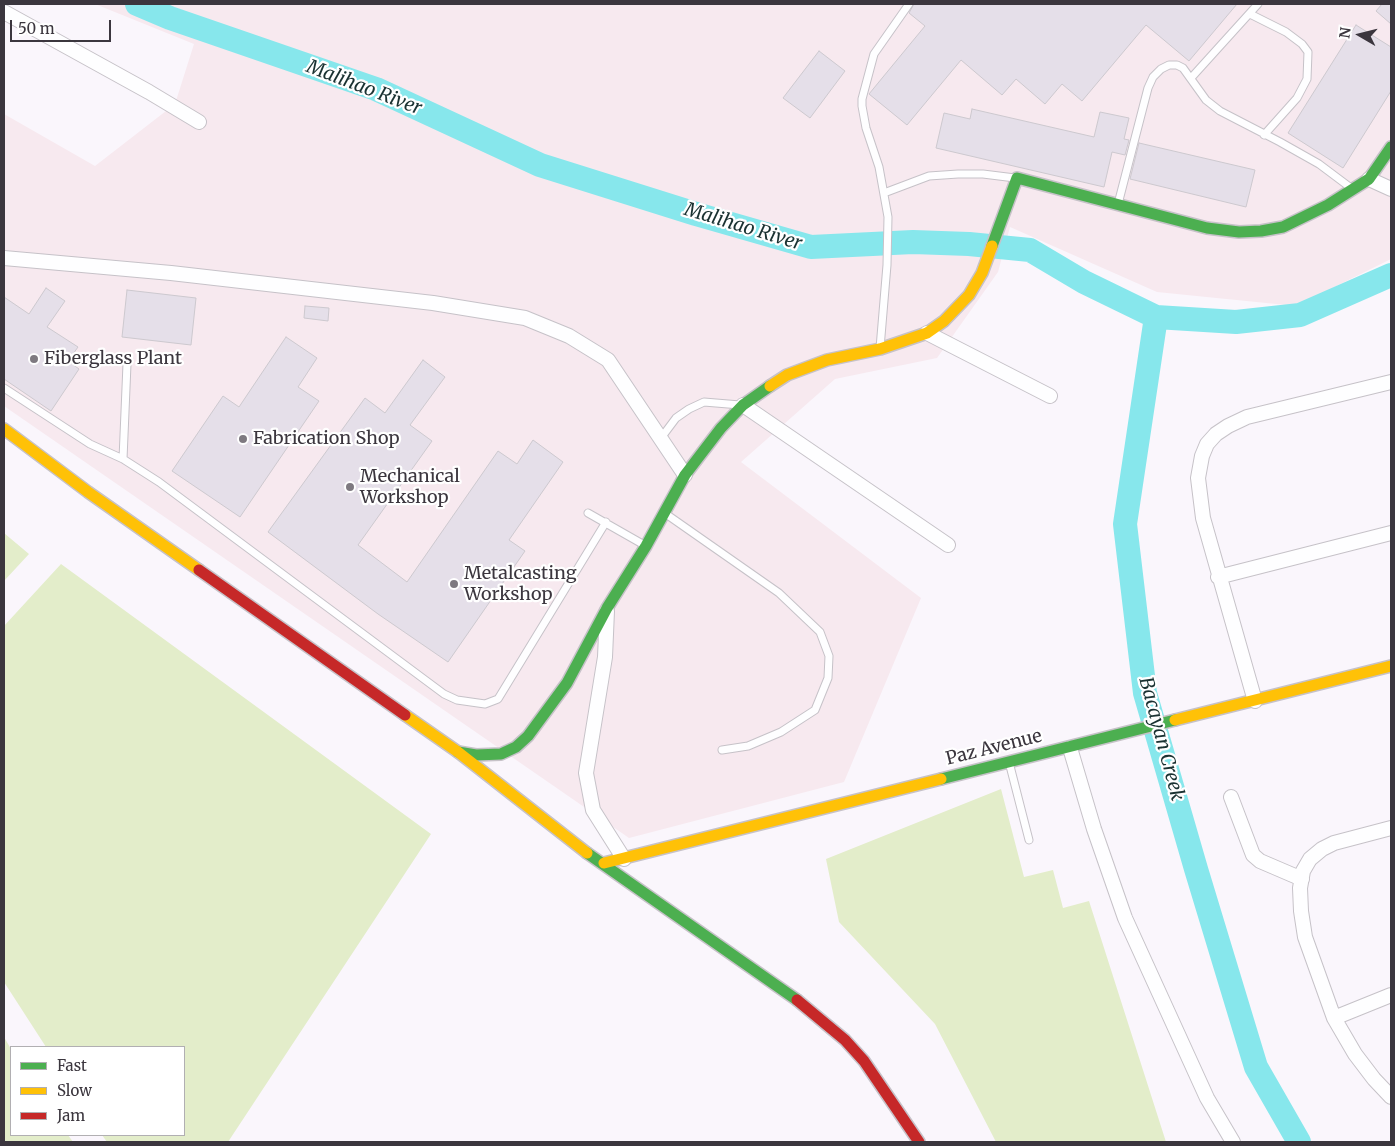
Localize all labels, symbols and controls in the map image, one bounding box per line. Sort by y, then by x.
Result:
scale bar [12,10,114,42]
north arrow [1335,10,1385,60]
text: 50 m [18,19,55,38]
text: N [1335,26,1355,40]
water label: Malihao River [303,56,425,120]
water label: Malihao River [682,198,804,256]
place label: Fiberglass Plant [44,348,182,370]
marker: Fiberglass Plant [28,353,40,365]
place label: Fabrication Shop [253,428,400,450]
marker: Fabrication Shop [237,433,249,445]
place label: Mechanical Workshop [360,466,460,508]
marker: Mechanical Workshop [344,481,356,493]
place label: Metalcasting Workshop [464,563,577,606]
marker: Metalcasting Workshop [448,578,460,590]
water label: Bacayan Creek [1134,675,1188,803]
street label: Paz Avenue [944,726,1044,770]
legend [10,1046,185,1136]
text: Fast [57,1056,87,1075]
text: Slow [57,1081,92,1100]
text: Jam [57,1106,85,1125]

